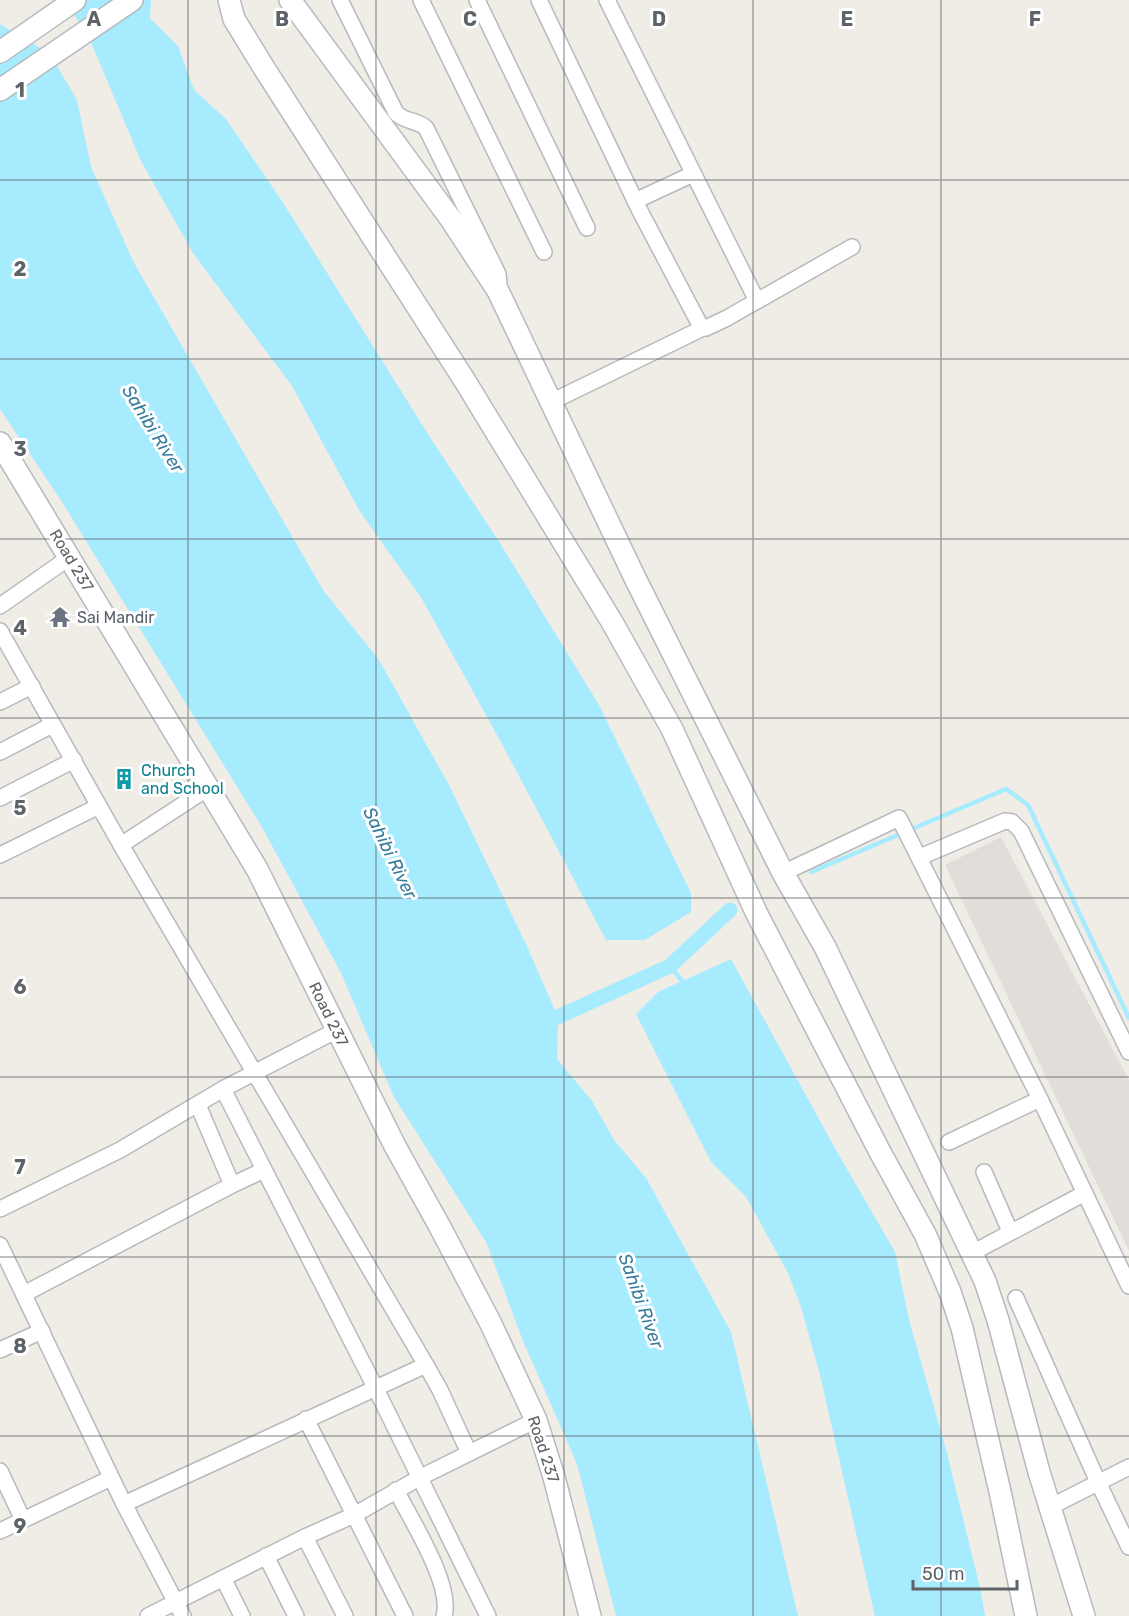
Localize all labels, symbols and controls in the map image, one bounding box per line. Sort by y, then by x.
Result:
text: A [87,7,102,31]
text: B [275,7,289,31]
text: C [463,7,477,31]
text: D [652,7,666,31]
text: E [841,7,853,31]
text: F [1029,7,1041,31]
text: 1 [15,78,25,102]
text: 2 [14,257,27,281]
water label: Sahibi River [117,381,189,478]
text: 3 [13,437,27,461]
street label: Road 237 [46,526,97,595]
temple icon: Sai Mandir [48,605,72,629]
place label: Sai Mandir [77,608,154,627]
text: 4 [13,616,27,640]
place label: Church and School [141,761,224,798]
building icon: Church and School [112,767,136,791]
text: 5 [14,796,27,820]
water label: Sahibi River [358,804,422,903]
text: 6 [13,975,27,999]
street label: Road 237 [305,979,352,1049]
text: 7 [14,1155,26,1179]
water label: Sahibi River [614,1251,669,1353]
text: 8 [13,1334,27,1358]
street label: Road 237 [524,1413,563,1485]
text: 9 [14,1514,27,1538]
scale bar [913,1553,1016,1591]
text: 50 m [922,1563,965,1585]

